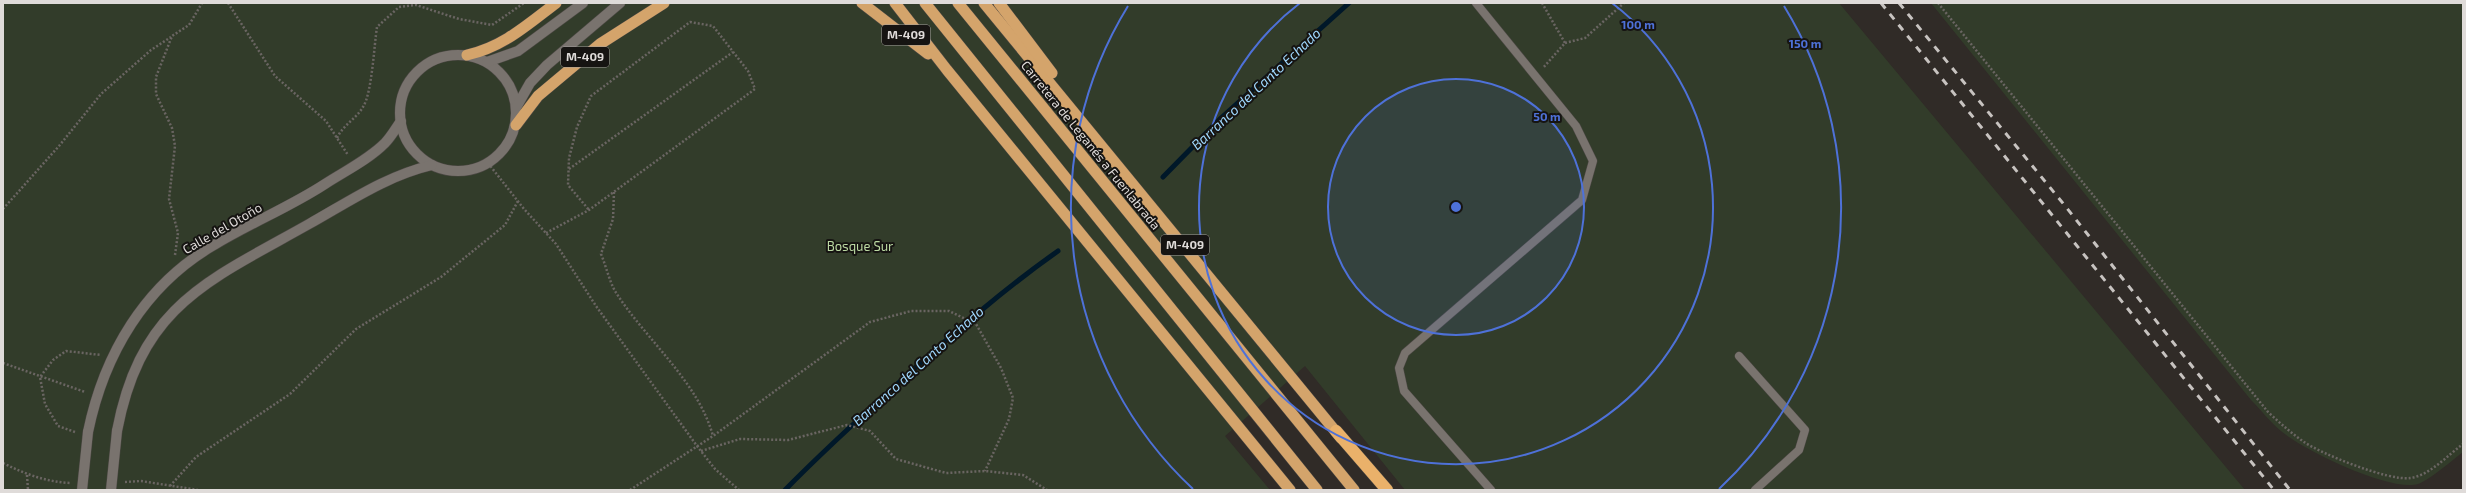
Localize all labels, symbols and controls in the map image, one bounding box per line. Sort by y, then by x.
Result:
text: 100 m [1621,17,1655,31]
water label: Barranco del Canto Echado [1187,24,1324,153]
road number: M-409 [882,25,930,45]
text: 150 m [1789,36,1821,50]
road number: M-409 [561,47,609,67]
street label: Carretera de Leganés a Fuenlabrada [1018,57,1164,233]
text: 50 m [1533,109,1561,123]
street label: Calle del Otoño [179,199,265,257]
centre of rings [1449,200,1463,214]
road number: M-409 [1161,235,1209,255]
park label: Bosque Sur [827,238,893,254]
water label: Barranco del Canto Echado [849,302,987,429]

